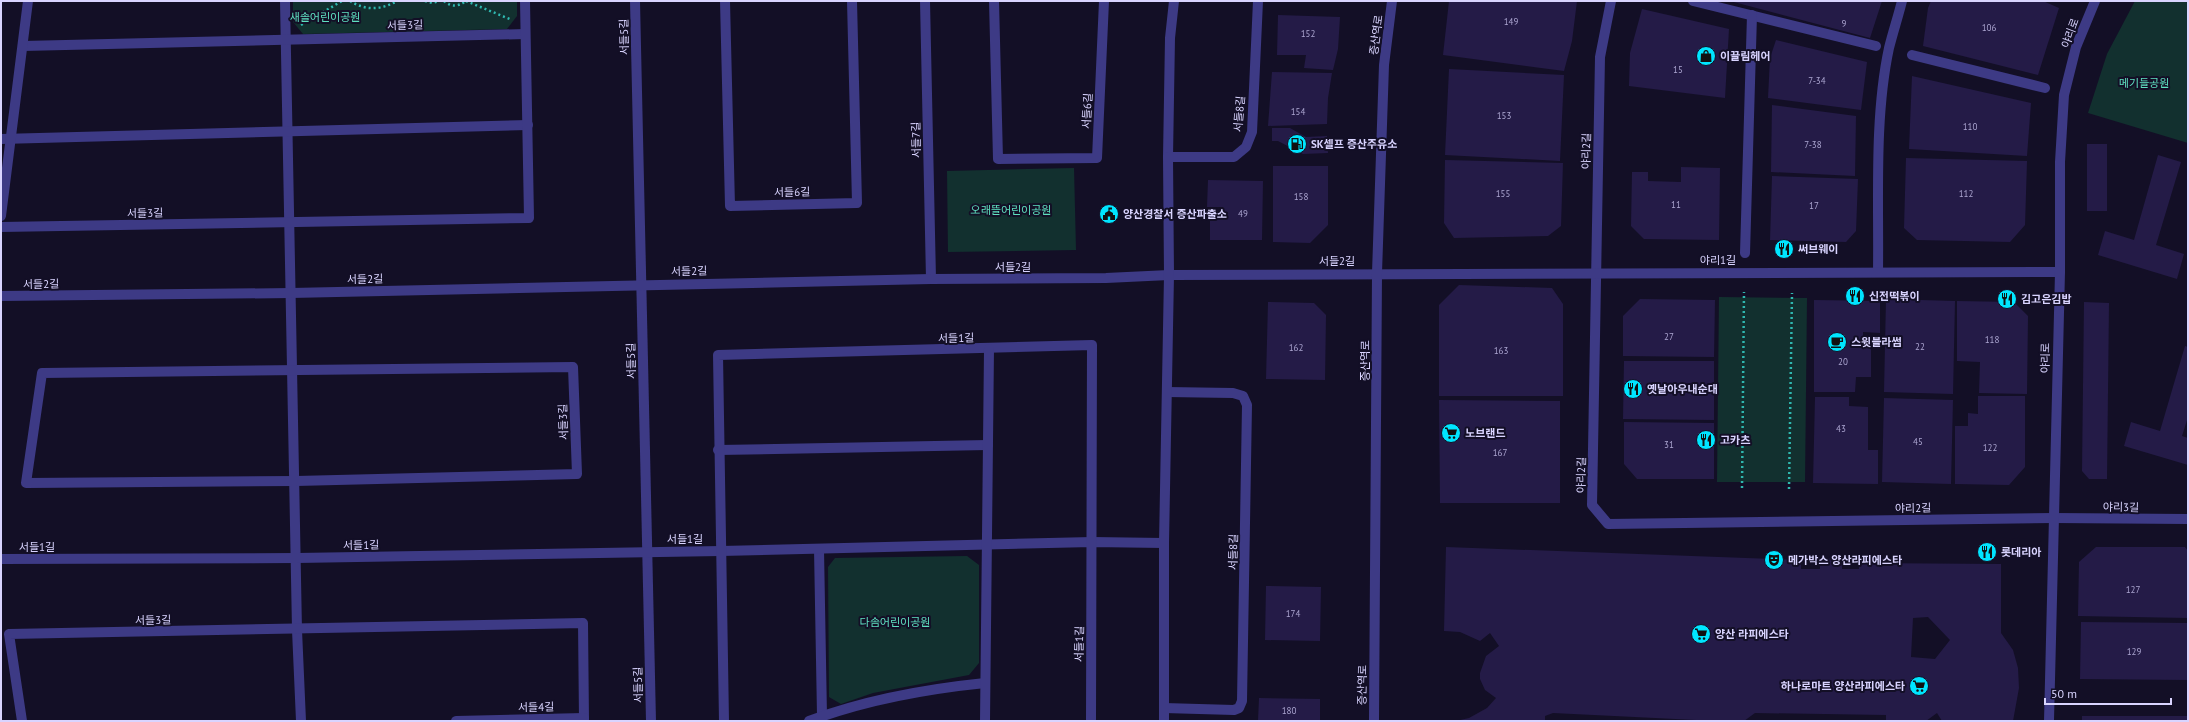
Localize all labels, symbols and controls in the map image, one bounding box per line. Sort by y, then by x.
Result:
park label: 새솔어린이공원 [290,10,360,24]
street label: 증산역로 [1366,14,1386,56]
house number: 149 [1504,16,1518,27]
street label: 야리로 [2058,16,2082,50]
street label: 서들3길 [387,17,423,33]
house number: 9 [1842,18,1847,29]
street label: 서들5길 [617,19,631,55]
house number: 106 [1982,22,1996,33]
house number: 152 [1301,28,1315,39]
shop icon: 이끌림헤어 [1695,45,1717,67]
place label: 이끌림헤어 [1720,49,1771,63]
house number: 15 [1673,64,1683,75]
house number: 7-34 [1808,75,1826,86]
park label: 메기들공원 [2119,76,2169,90]
street label: 서들6길 [1079,92,1095,130]
street label: 서들8길 [1230,95,1248,133]
house number: 154 [1291,106,1305,117]
house number: 153 [1497,110,1511,121]
house number: 110 [1963,121,1977,132]
street label: 서들7길 [909,122,923,158]
fuel station icon: SK셀프 증산주유소 [1286,133,1308,155]
street label: 야리2길 [1579,133,1593,169]
place label: SK셀프 증산주유소 [1311,137,1397,151]
house number: 7-38 [1804,139,1822,150]
street label: 서들6길 [774,185,810,199]
house number: 155 [1496,188,1510,199]
house number: 112 [1959,188,1973,199]
house number: 158 [1294,191,1308,202]
house number: 11 [1671,199,1681,210]
house number: 17 [1809,200,1819,211]
park label: 오래뜰어린이공원 [971,203,1051,217]
public building icon: 양산경찰서 증산파출소 [1098,203,1120,225]
street label: 서들3길 [127,206,163,220]
place label: 양산경찰서 증산파출소 [1123,207,1227,221]
house number: 49 [1238,208,1248,219]
restaurant icon: 써브웨이 [1773,238,1795,260]
place label: 써브웨이 [1798,242,1838,256]
street label: 야리1길 [1700,253,1736,267]
street label: 서들2길 [1319,254,1355,268]
street label: 서들2길 [995,260,1031,274]
street label: 서들2길 [671,264,707,278]
street label: 서들2길 [347,272,383,286]
street label: 서들2길 [23,277,59,291]
restaurant icon: 신전떡볶이 [1844,285,1866,307]
restaurant icon: 김고은김밥 [1996,288,2018,310]
place label: 신전떡볶이 [1869,289,1920,303]
place label: 김고은김밥 [2021,292,2072,306]
street label: 서들1길 [938,331,974,345]
house number: 27 [1664,331,1674,342]
cafe icon: 스윗블라썸 [1826,331,1848,353]
house number: 118 [1985,334,1999,345]
place label: 스윗블라썸 [1851,335,1902,349]
street label: 증산역로 [1358,341,1372,381]
house number: 22 [1915,341,1925,352]
house number: 162 [1289,342,1303,353]
street label: 서들5길 [624,343,638,379]
street label: 야리로 [2038,343,2052,373]
house number: 163 [1494,345,1508,356]
house number: 20 [1838,356,1848,367]
restaurant icon: 옛날아우내순대 [1622,378,1644,400]
place label: 옛날아우내순대 [1647,382,1718,396]
street label: 서들3길 [555,404,571,440]
supermarket icon: 노브랜드 [1440,422,1462,444]
house number: 43 [1836,423,1846,434]
place label: 노브랜드 [1465,426,1505,440]
restaurant icon: 고카츠 [1695,429,1717,451]
place label: 고카츠 [1720,433,1750,447]
house number: 45 [1913,436,1923,447]
house number: 31 [1664,439,1674,450]
house number: 122 [1983,442,1997,453]
house number: 167 [1493,447,1507,458]
street label: 야리2길 [1574,457,1588,493]
street label: 야리3길 [2103,500,2139,514]
street label: 야리2길 [1895,501,1931,515]
street label: 서들1길 [667,532,703,546]
street label: 서들8길 [1226,534,1240,570]
street label: 서들1길 [343,538,379,552]
street label: 서들1길 [19,540,55,554]
restaurant icon: 롯데리아 [1976,541,1998,563]
place label: 롯데리아 [2001,545,2041,559]
theatre icon: 메가박스 양산라피에스타 [1763,549,1785,571]
place label: 메가박스 양산라피에스타 [1788,553,1902,567]
house number: 127 [2126,584,2140,595]
house number: 174 [1286,608,1300,619]
street label: 서들3길 [135,613,171,627]
park label: 다솜어린이공원 [860,615,930,629]
supermarket icon: 양산 라피에스타 [1690,623,1712,645]
street label: 서들1길 [1072,626,1086,662]
place label: 양산 라피에스타 [1715,627,1789,641]
house number: 129 [2127,646,2141,657]
street label: 증산역로 [1355,665,1369,705]
street label: 서들5길 [631,667,645,703]
supermarket icon: 하나로마트 양산라피에스타 [1908,675,1930,697]
place label: 하나로마트 양산라피에스타 [1781,679,1905,693]
scale bar [2045,680,2171,706]
text: 50 m [2051,686,2077,701]
street label: 서들4길 [518,700,554,714]
house number: 180 [1282,705,1296,716]

